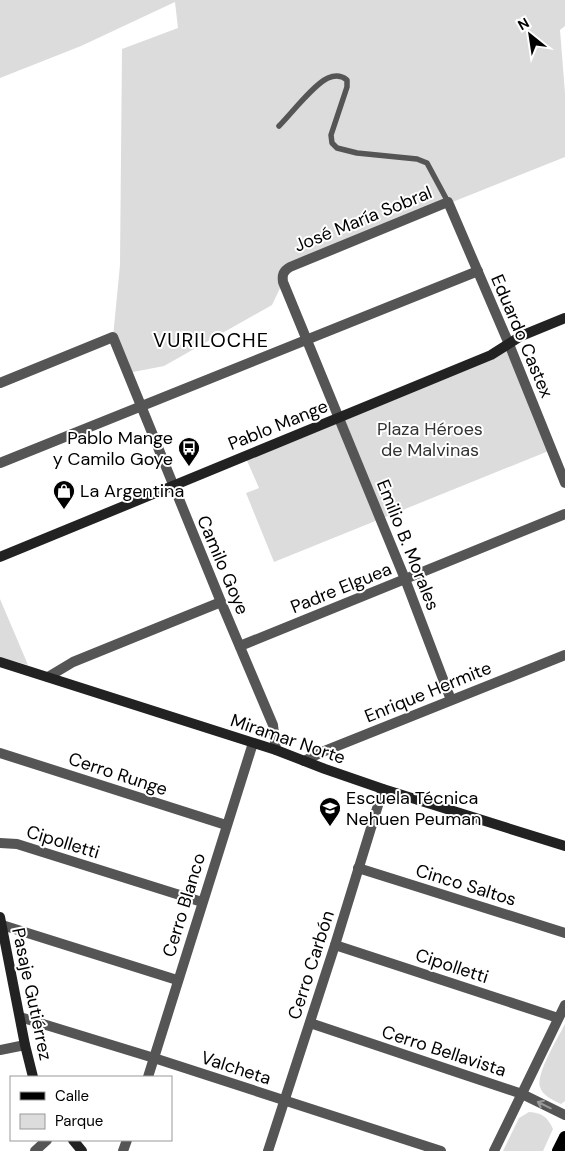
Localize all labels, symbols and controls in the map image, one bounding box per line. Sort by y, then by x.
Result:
north arrow [505,10,555,60]
text: N [515,13,532,34]
street label: José María Sobral [290,180,436,258]
street label: Eduardo Castex [485,271,559,401]
district label: VURILOCHE [153,327,269,353]
street label: Pablo Mange [224,394,332,456]
park label: Plaza Héroes de Malvinas [377,417,483,462]
place label: Pablo Mange y Camilo Goye [53,426,173,471]
bus stop icon: Pablo Mange y Camilo Goye [177,436,201,467]
street label: Emilio B. Morales [371,476,445,614]
shop icon: La Argentina [52,479,76,510]
place label: La Argentina [80,479,184,503]
street label: Camilo Goye [191,512,255,618]
street label: Padre Elguea [287,557,395,619]
street label: Enrique Hermite [361,656,495,728]
street label: Miramar Norte [227,708,349,770]
street label: Cerro Runge [65,747,171,801]
place label: Escuela Técnica Nehuen Peuman [346,786,481,831]
school or university icon: Escuela Técnica Nehuen Peuman [318,796,342,827]
street label: Cipolletti [23,819,103,865]
street label: Cerro Blanco [157,850,211,960]
street label: Cinco Saltos [413,858,519,912]
street label: Cerro Carbón [282,907,340,1023]
street label: Pasaje Gutiérrez [6,925,58,1063]
street label: Cipolletti [412,943,492,989]
street label: Cerro Bellavista [379,1020,509,1082]
street label: Valcheta [198,1045,274,1091]
legend [10,1076,172,1141]
text: Calle [55,1086,89,1106]
one-way arrow [537,1099,552,1109]
text: Parque [55,1111,103,1131]

